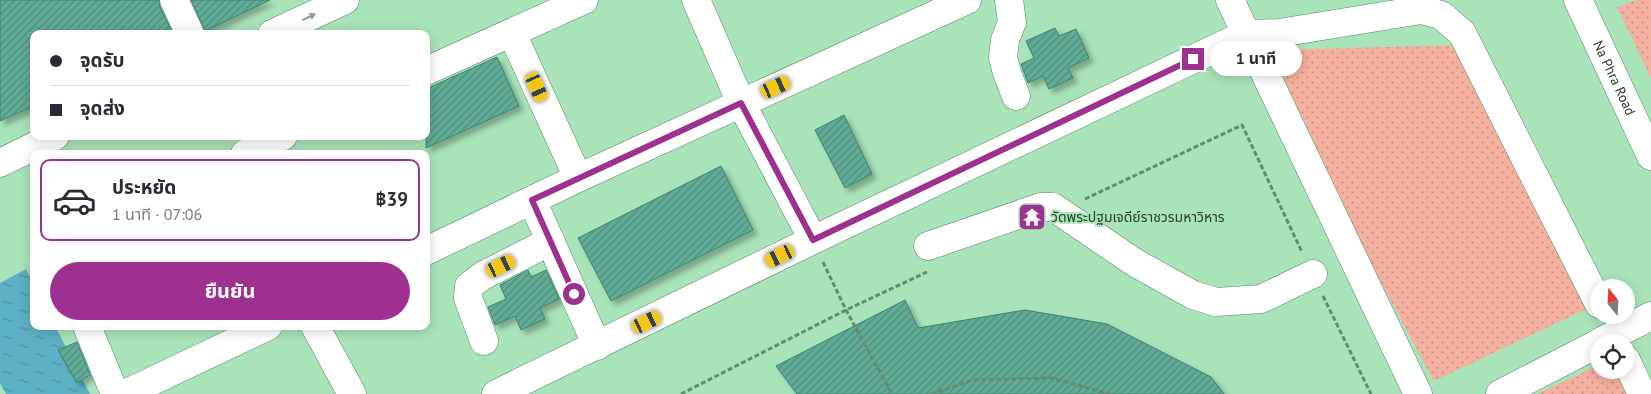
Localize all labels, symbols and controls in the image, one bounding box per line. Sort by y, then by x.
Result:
one-way arrow [302,13,316,21]
street label: Na Phra Road [1589,37,1640,118]
callout: 1 นาที [1210,42,1303,76]
text: จุดรับ [80,48,125,72]
route end [1182,48,1204,70]
text: 1 นาที [1236,48,1276,68]
car [524,70,549,104]
car [759,74,792,100]
text: จุดส่ง [80,96,125,120]
text: ประหยัด [112,175,176,199]
icon: car [52,178,97,223]
text: ฿39 [375,187,408,211]
temple icon: วัดพระปฐมเจดีย์ราชวรมหาวิหาร [1017,202,1047,232]
text: 1 นาที · 07:06 [112,204,202,224]
place label: วัดพระปฐมเจดีย์ราชวรมหาวิหาร [1051,208,1225,226]
car [763,243,796,269]
car [484,253,517,279]
button: ยืนยัน [50,262,410,320]
north arrow [1590,279,1635,324]
map controls [1590,279,1635,379]
route start [563,283,585,305]
car [630,309,663,335]
button: locate [1590,334,1635,379]

